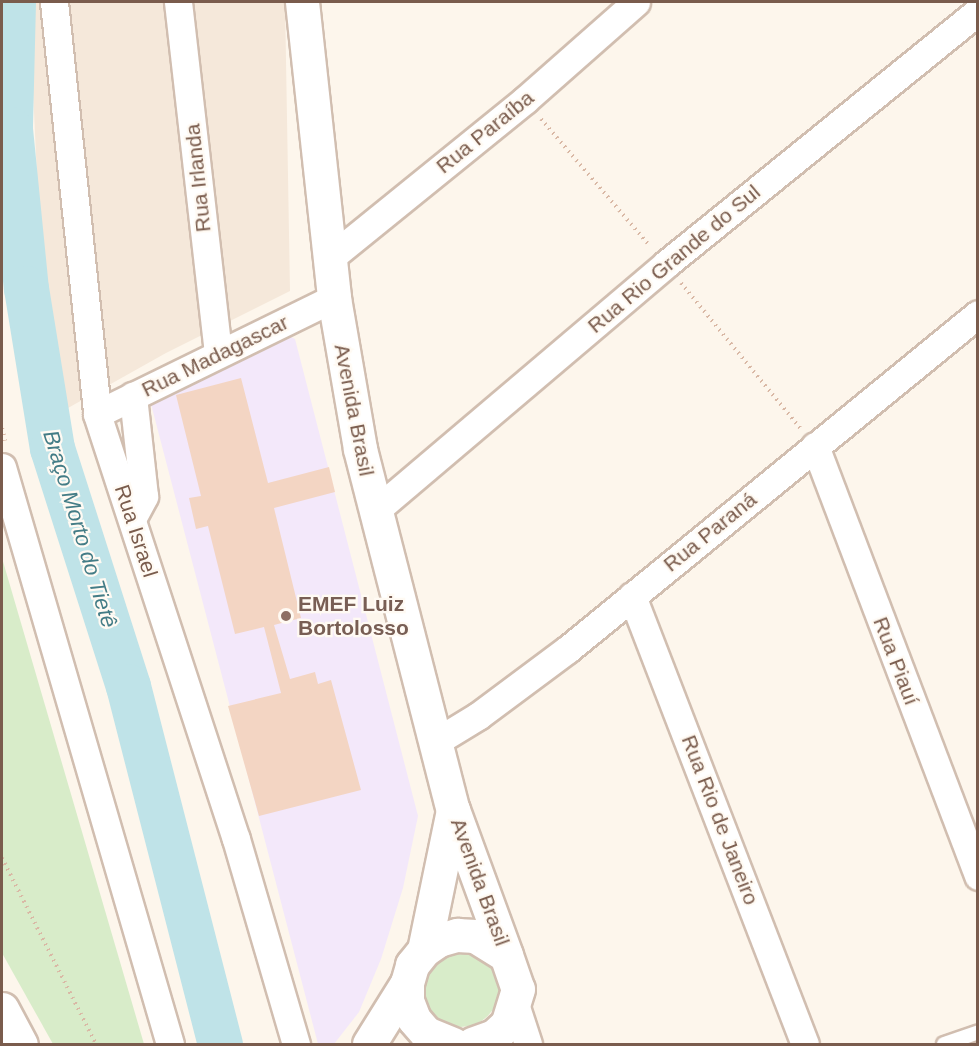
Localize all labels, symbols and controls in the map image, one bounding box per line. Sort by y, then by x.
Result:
street label: Rua Paraíba [431,85,539,179]
street label: Rua Irlanda [180,123,216,233]
street label: Rua Rio Grande do Sul [583,180,765,338]
street label: Rua Madagascar [138,310,292,402]
street label: Avenida Brasil [329,342,379,478]
water label: Braço Morto do Tietê [37,427,123,631]
street label: Rua Israel [109,482,163,580]
street label: Rua Paraná [659,487,761,577]
place label: EMEF Luiz Bortolosso [298,591,409,641]
marker: EMEF Luiz Bortolosso [279,609,293,623]
street label: Rua Piauí [868,613,924,709]
street label: Rua Rio de Janeiro [676,732,764,908]
street label: Avenida Brasil [445,815,515,949]

